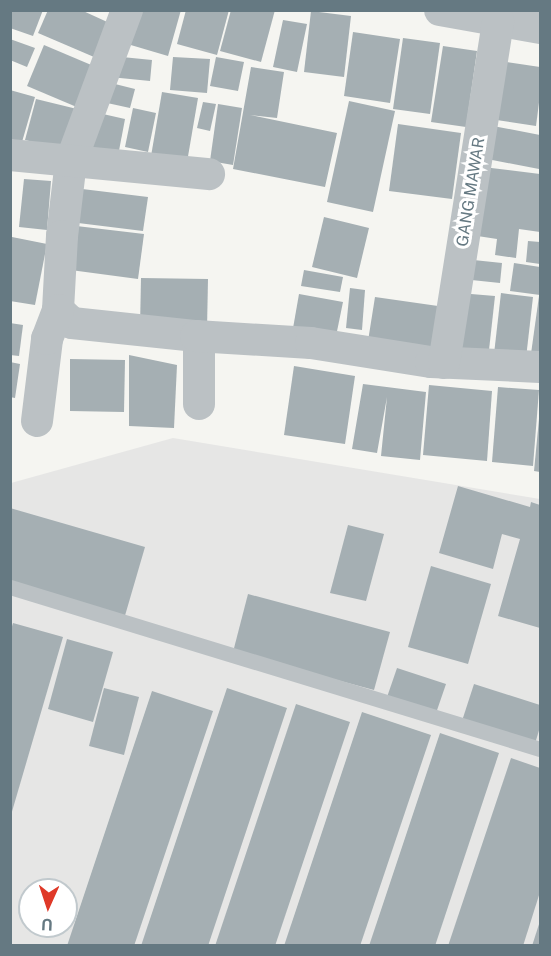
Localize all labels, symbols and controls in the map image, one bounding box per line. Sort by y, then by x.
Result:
street label: GANG MAWAR [453,136,489,248]
north arrow [18,878,78,938]
text: U [41,915,53,934]

